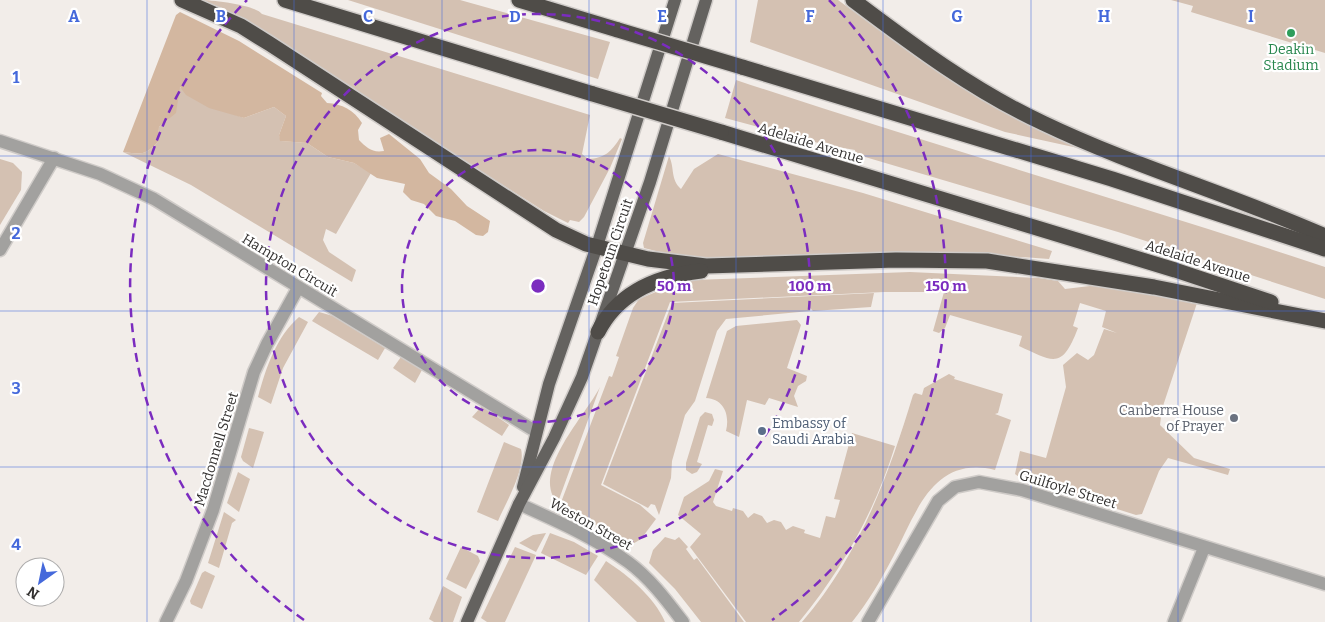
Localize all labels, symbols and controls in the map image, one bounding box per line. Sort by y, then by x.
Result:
text: A [68,7,80,26]
text: B [216,7,226,26]
text: C [363,7,373,26]
text: D [509,7,521,26]
text: E [657,7,667,26]
text: F [806,7,815,26]
text: G [951,7,963,26]
text: H [1098,7,1111,26]
text: I [1248,7,1254,26]
marker: Deakin Stadium [1285,27,1297,39]
place label: Deakin Stadium [1263,41,1319,74]
text: 1 [13,68,20,87]
street label: Adelaide Avenue [756,119,866,168]
street label: Hopetoun Circuit [584,197,637,308]
text: 2 [11,224,21,243]
street label: Hampton Circuit [239,230,341,301]
street label: Adelaide Avenue [1143,237,1252,286]
centre of rings [529,277,547,295]
text: 50 m [657,277,692,295]
text: 100 m [789,277,832,295]
text: 150 m [925,277,967,295]
text: 3 [11,379,21,398]
street label: Macdonnell Street [191,390,242,509]
place label: Canberra House of Prayer [1119,402,1224,435]
marker: Canberra House of Prayer [1228,412,1240,424]
place label: Embassy of Saudi Arabia [772,415,855,448]
marker: Embassy of Saudi Arabia [756,425,768,437]
street label: Guilfoyle Street [1017,467,1119,512]
street label: Weston Street [546,495,635,554]
text: 4 [11,535,21,554]
north arrow [15,557,65,607]
text: N [24,582,42,603]

